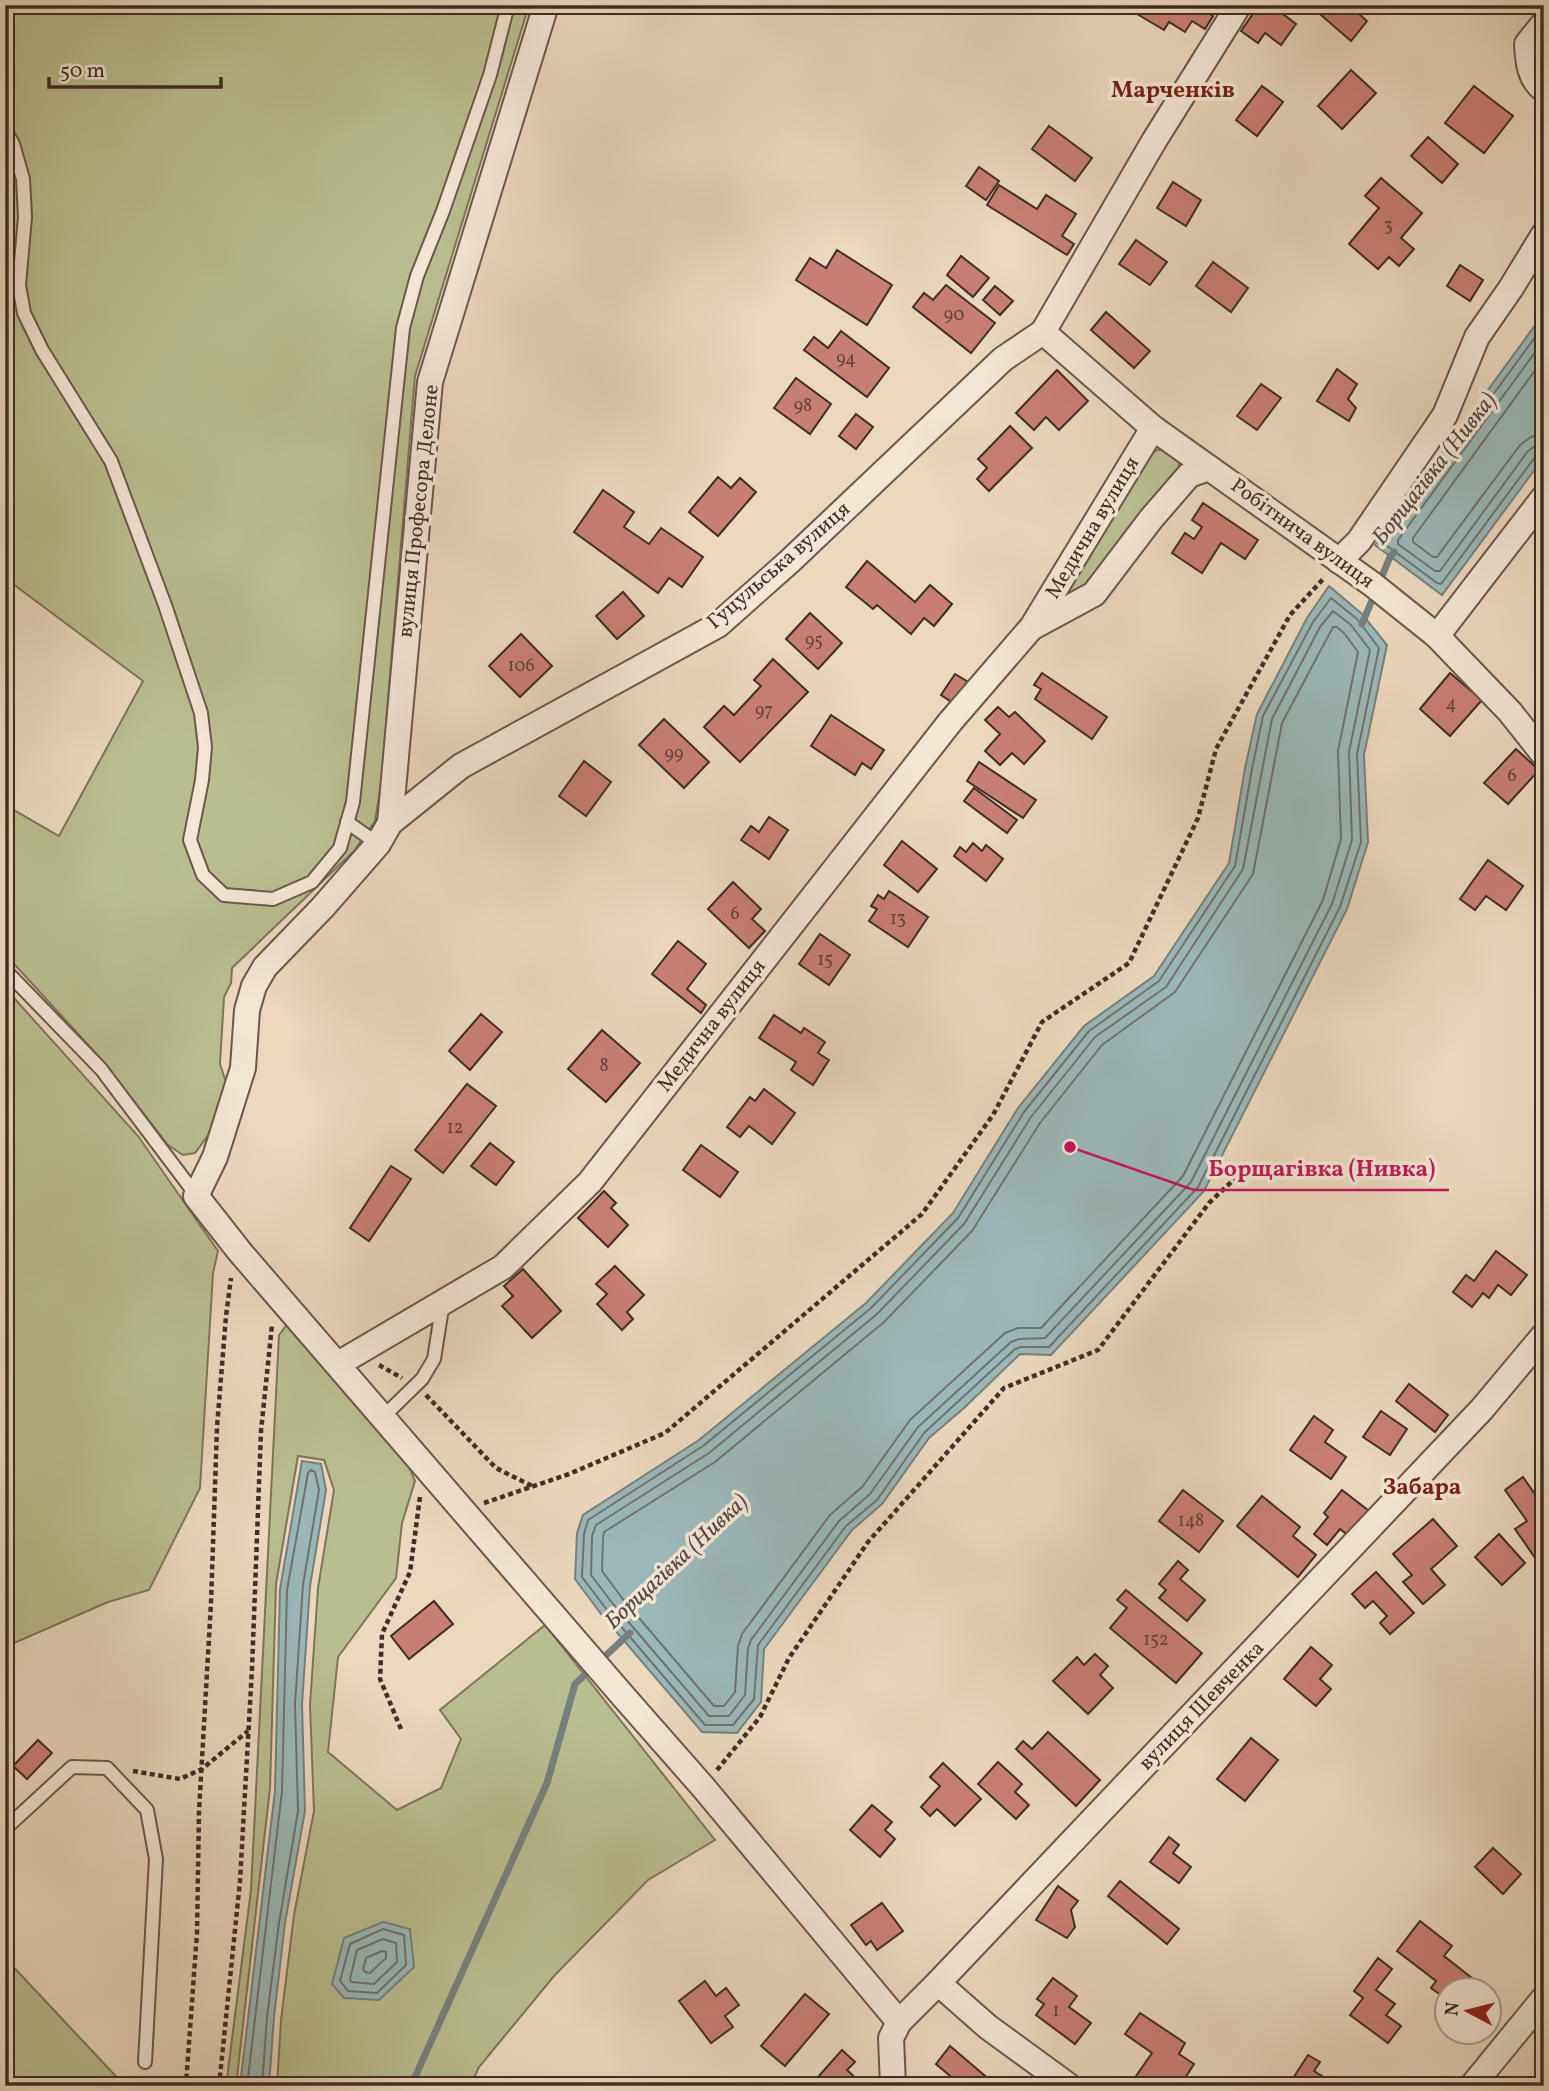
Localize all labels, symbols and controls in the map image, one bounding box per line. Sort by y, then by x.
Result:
scale bar [49,46,220,90]
text: 50 m [60,57,105,86]
district label: Марченків [1111,75,1235,107]
house number: 3 [1383,214,1393,239]
house number: 90 [944,303,964,328]
house number: 94 [836,347,856,372]
street label: вулиця Професора Делоне [391,383,447,639]
water label: Борщагівка (Нивка) [1365,386,1505,552]
house number: 98 [794,394,812,419]
street label: Медична вулиця [1039,451,1147,605]
street label: Робітнича вулиця [1224,472,1380,596]
street label: Гуцульська вулиця [701,495,857,636]
house number: 95 [805,629,823,654]
house number: 106 [507,654,535,679]
house number: 4 [1446,692,1456,717]
house number: 97 [755,699,773,724]
house number: 99 [665,742,683,767]
house number: 6 [1507,764,1517,789]
house number: 6 [730,902,740,927]
house number: 13 [890,907,906,932]
house number: 15 [817,948,833,973]
street label: Медична вулиця [651,954,773,1098]
house number: 8 [599,1054,609,1079]
house number: 12 [447,1116,463,1141]
callout: Борщагівка (Нивка) [1194,1146,1449,1190]
text: Борщагівка (Нивка) [1209,1154,1435,1186]
district label: Забара [1383,1472,1461,1504]
water label: Борщагівка (Нивка) [598,1487,756,1637]
house number: 148 [1178,1509,1204,1534]
house number: 152 [1143,1628,1169,1653]
street label: вулиця Шевченка [1133,1635,1271,1777]
north arrow [1434,1976,1504,2046]
house number: 1 [1053,1999,1059,2024]
text: N [1439,2001,1467,2018]

